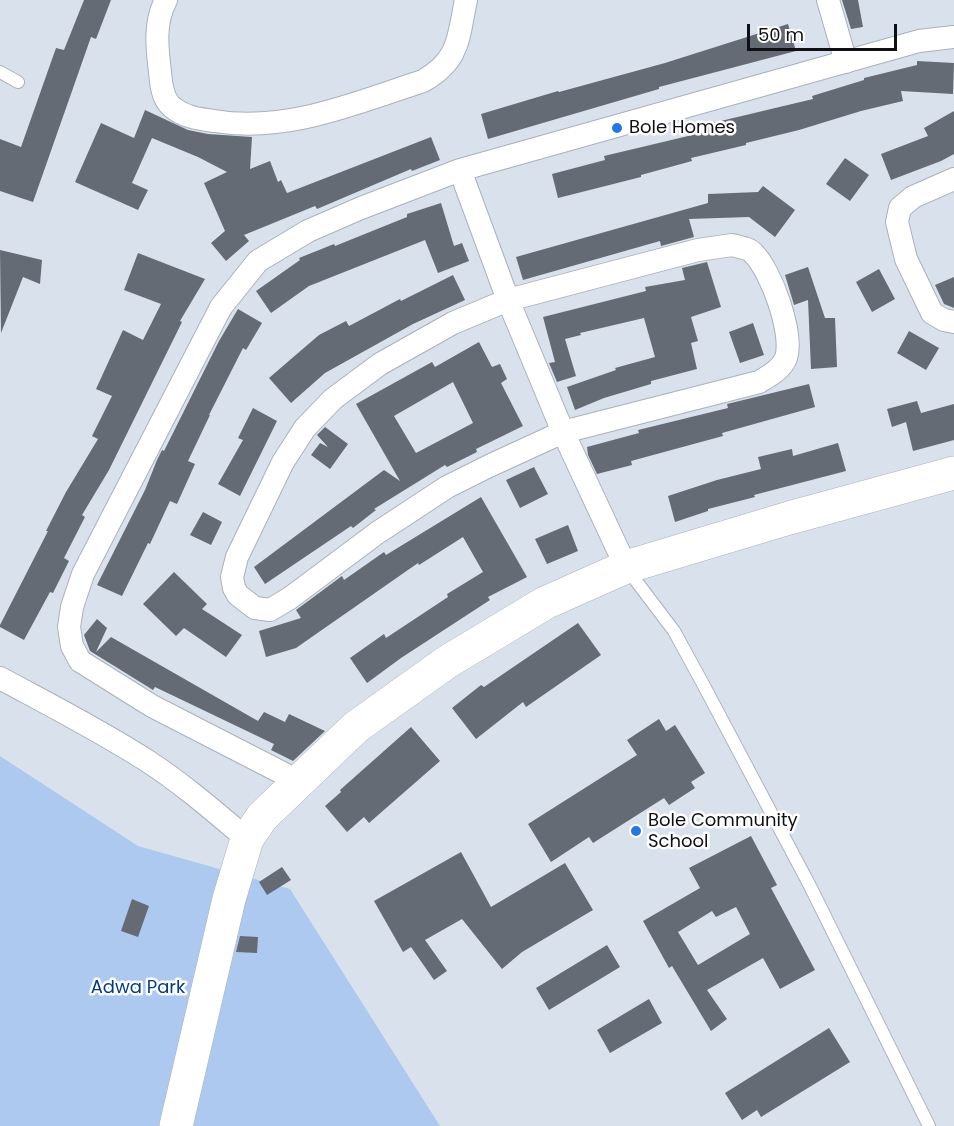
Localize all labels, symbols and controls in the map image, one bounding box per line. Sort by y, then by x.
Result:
scale bar [750,12,900,50]
text: 50 m [758,22,804,47]
place label: Bole Homes [629,117,735,139]
marker: Bole Homes [610,121,624,135]
place label: Bole Community School [648,810,798,852]
marker: Bole Community School [629,824,643,838]
park label: Adwa Park [91,977,185,999]

